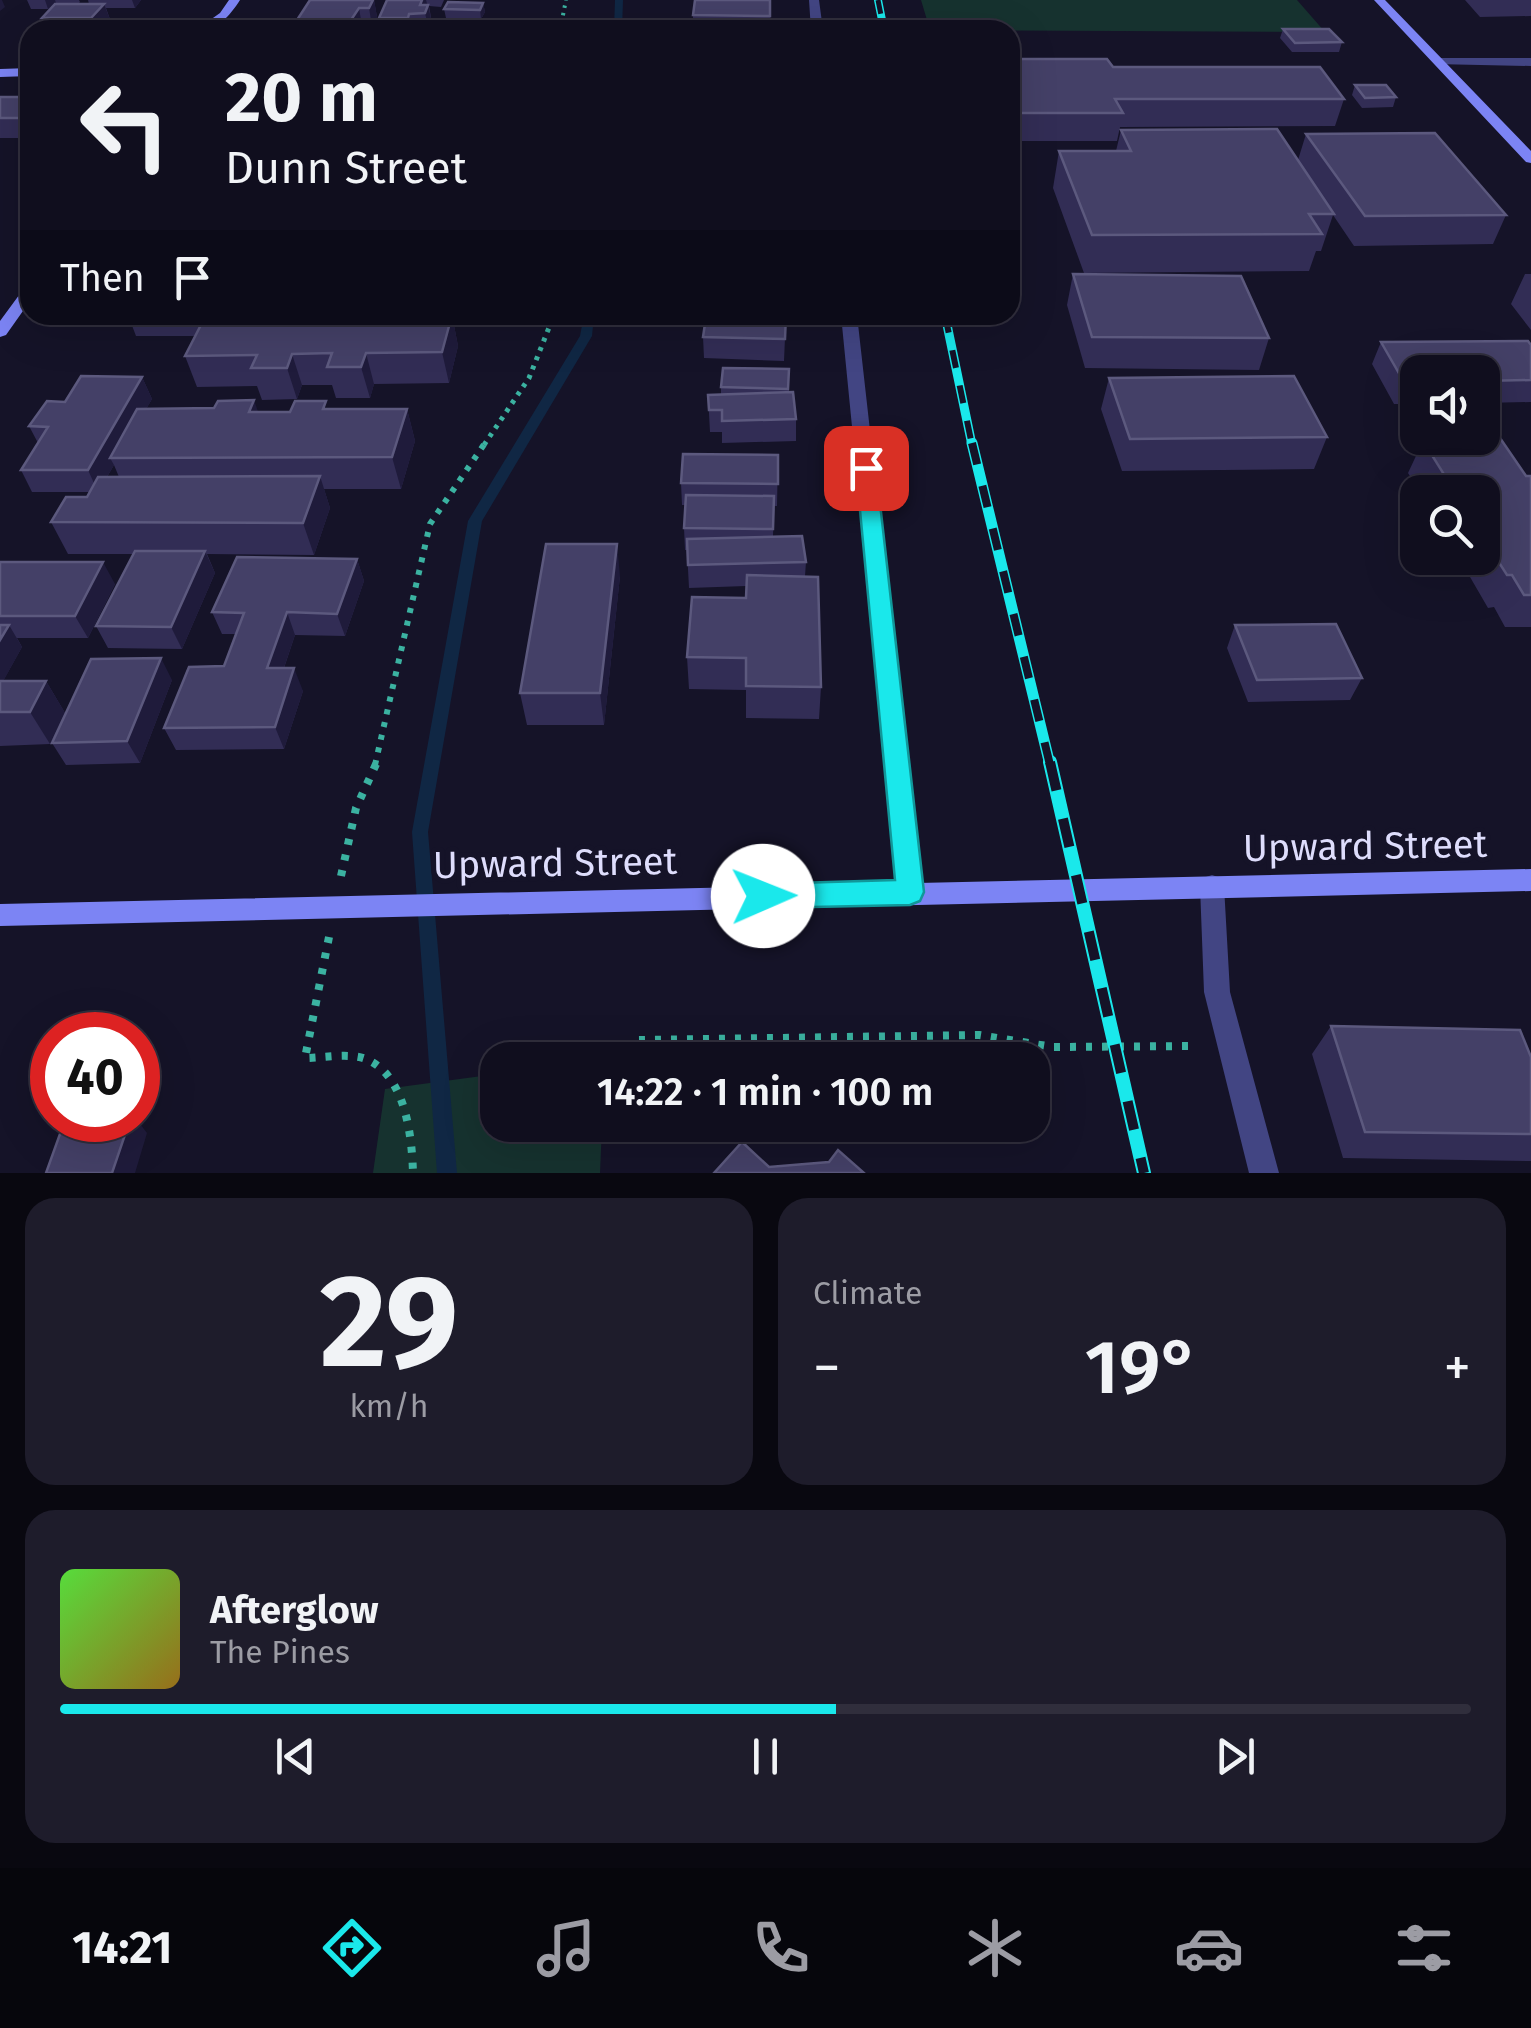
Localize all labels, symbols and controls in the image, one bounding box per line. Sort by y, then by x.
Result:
text: 20 m [225,56,378,140]
icon: left [60,60,190,190]
text: Dunn Street [225,141,467,195]
icon: arrive [165,250,220,305]
text: Then [60,255,145,301]
map controls [1400,355,1500,575]
button: sound [1400,355,1500,455]
pin [824,426,909,511]
icon: arrive [839,441,894,496]
button: search [1400,475,1500,575]
street label: Upward Street [1242,821,1488,871]
street label: Upward Street [432,838,678,888]
position arrow [711,844,815,948]
speed limit sign: 40 [30,1012,160,1142]
text: 14:22 · 1 min · 100 m [597,1069,933,1115]
text: 29 [320,1244,458,1400]
text: Climate [813,1274,922,1312]
text: 19° [1085,1323,1199,1413]
text: − [813,1335,841,1401]
text: + [1444,1335,1471,1401]
text: km/h [349,1387,429,1425]
text: Afterglow [210,1587,378,1633]
text: The Pines [210,1633,350,1671]
icon: previous [268,1729,323,1784]
icon: pause [738,1729,793,1784]
icon: next [1208,1729,1263,1784]
icon: directions [317,1913,387,1983]
icon: music [531,1913,601,1983]
icon: phone [746,1913,816,1983]
icon: climate [960,1913,1030,1983]
icon: car [1174,1913,1244,1983]
icon: filters [1389,1913,1459,1983]
text: 14:21 [72,1921,172,1975]

